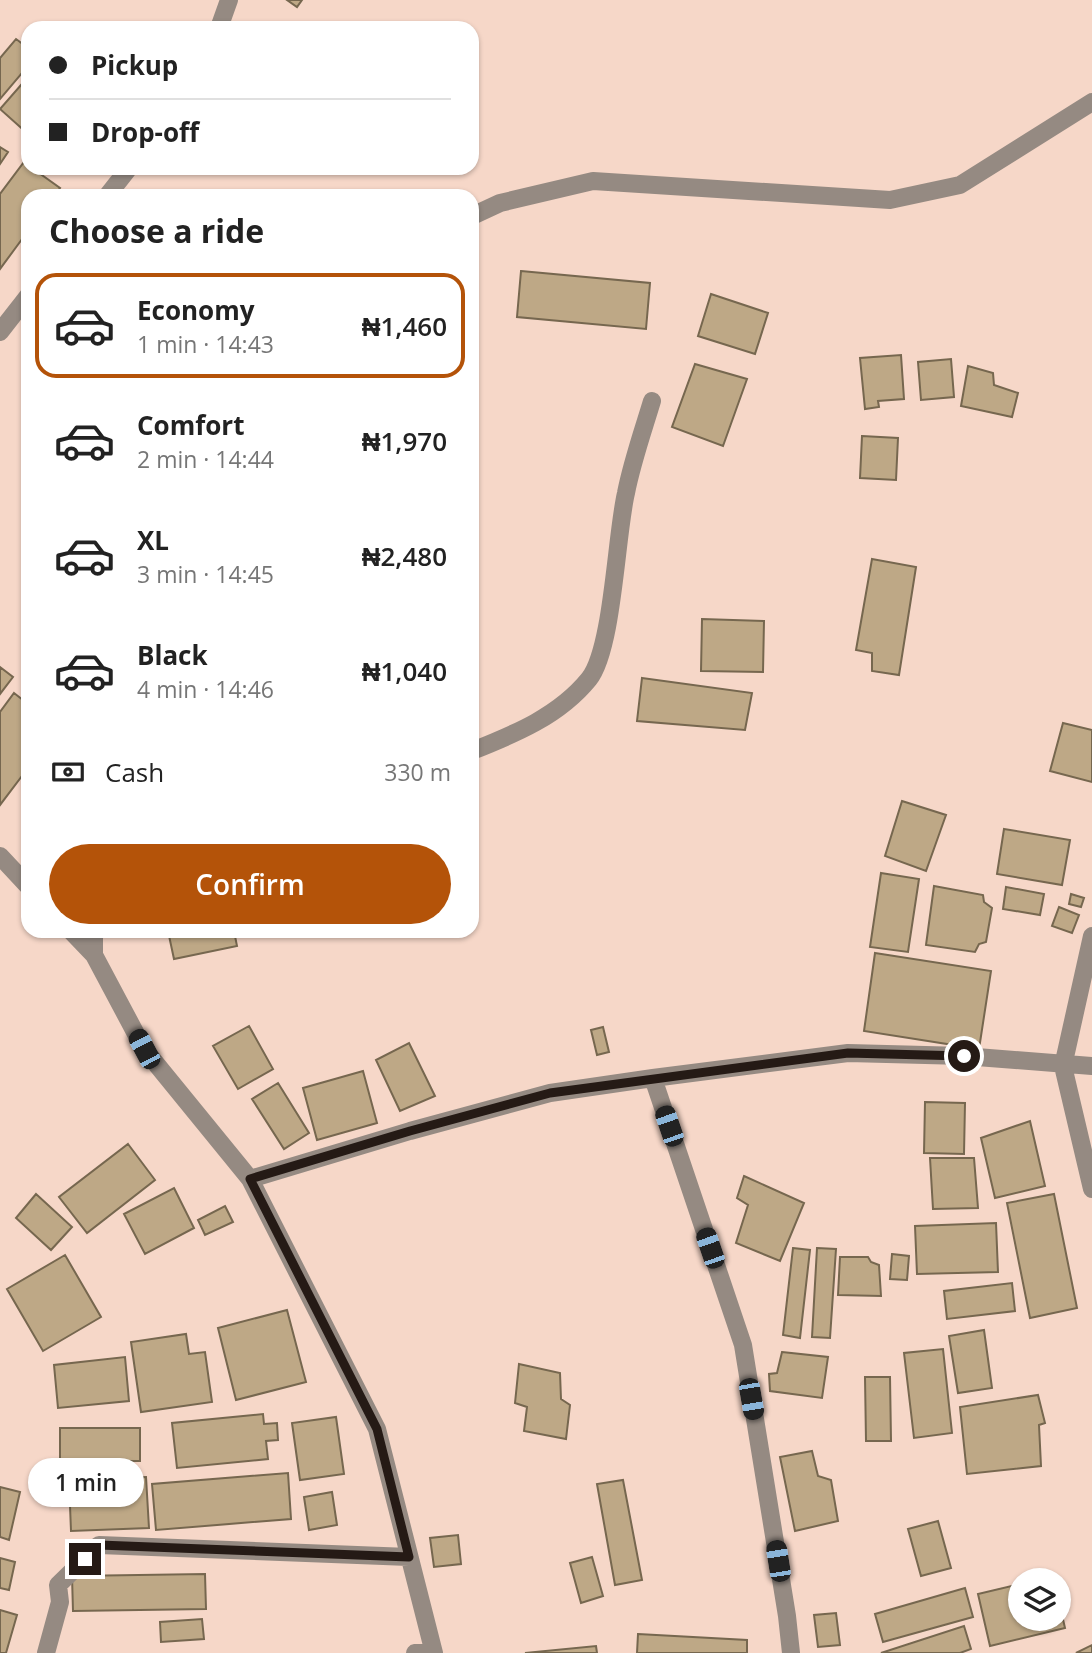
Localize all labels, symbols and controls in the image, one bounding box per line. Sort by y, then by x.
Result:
text: Pickup [91,47,178,83]
text: Drop-off [91,114,199,150]
text: Choose a ride [49,209,264,252]
text: Economy [137,292,255,328]
icon: car [53,294,116,357]
text: ₦1,460 [362,308,447,344]
text: 1 min · 14:43 [137,328,274,360]
text: Comfort [137,407,244,443]
icon: car [53,409,116,472]
text: ₦1,970 [362,423,447,459]
text: 2 min · 14:44 [137,443,274,475]
text: XL [137,522,169,558]
icon: car [53,524,116,587]
text: ₦2,480 [362,538,447,574]
text: 3 min · 14:45 [137,558,274,590]
text: Black [137,637,208,673]
icon: car [53,639,116,702]
text: ₦1,040 [362,653,447,689]
text: 4 min · 14:46 [137,673,274,705]
icon: cash [49,753,87,791]
text: Cash [105,754,164,790]
text: 330 m [384,756,451,788]
button: Confirm [49,844,451,924]
car [125,1026,164,1072]
route start [948,1040,980,1072]
car [653,1103,686,1149]
car [694,1225,727,1271]
car [738,1376,765,1422]
callout: 1 min [27,1458,143,1506]
text: 1 min [55,1466,117,1498]
car [765,1539,792,1583]
route end [69,1543,101,1575]
map controls [1008,1568,1071,1631]
button: layers [1008,1568,1071,1631]

